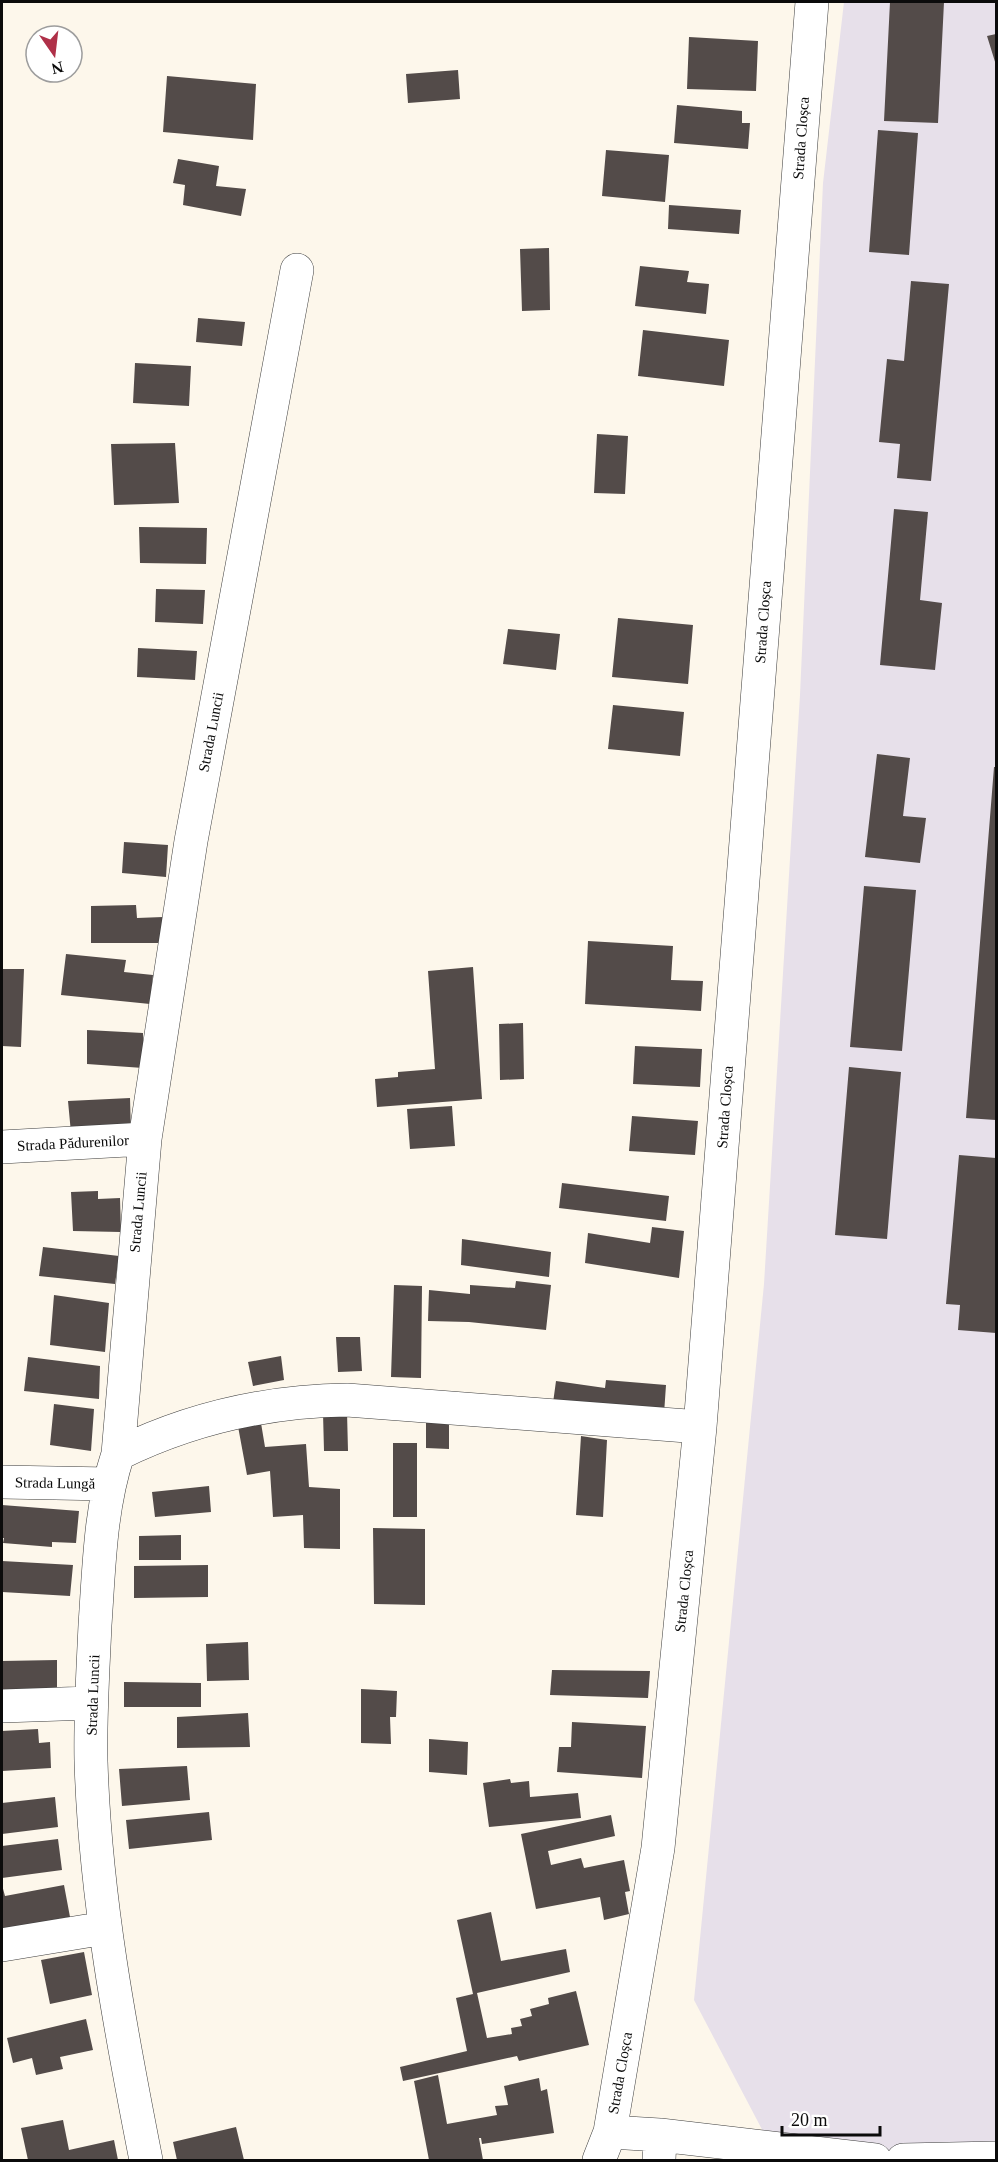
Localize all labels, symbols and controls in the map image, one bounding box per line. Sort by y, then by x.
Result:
north arrow [24,24,84,84]
text: N [49,58,65,78]
street label: Strada Cloșca [790,96,813,180]
street label: Strada Cloșca [752,580,775,664]
street label: Strada Luncii [195,691,227,773]
street label: Strada Cloșca [714,1065,737,1149]
street label: Strada Pădurenilor [17,1132,129,1154]
street label: Strada Luncii [126,1171,150,1253]
street label: Strada Lungă [15,1474,96,1492]
street label: Strada Cloșca [672,1549,697,1633]
street label: Strada Luncii [84,1654,102,1736]
street label: Strada Cloșca [605,2030,636,2115]
scale bar [782,2099,880,2137]
text: 20 m [791,2110,828,2130]

